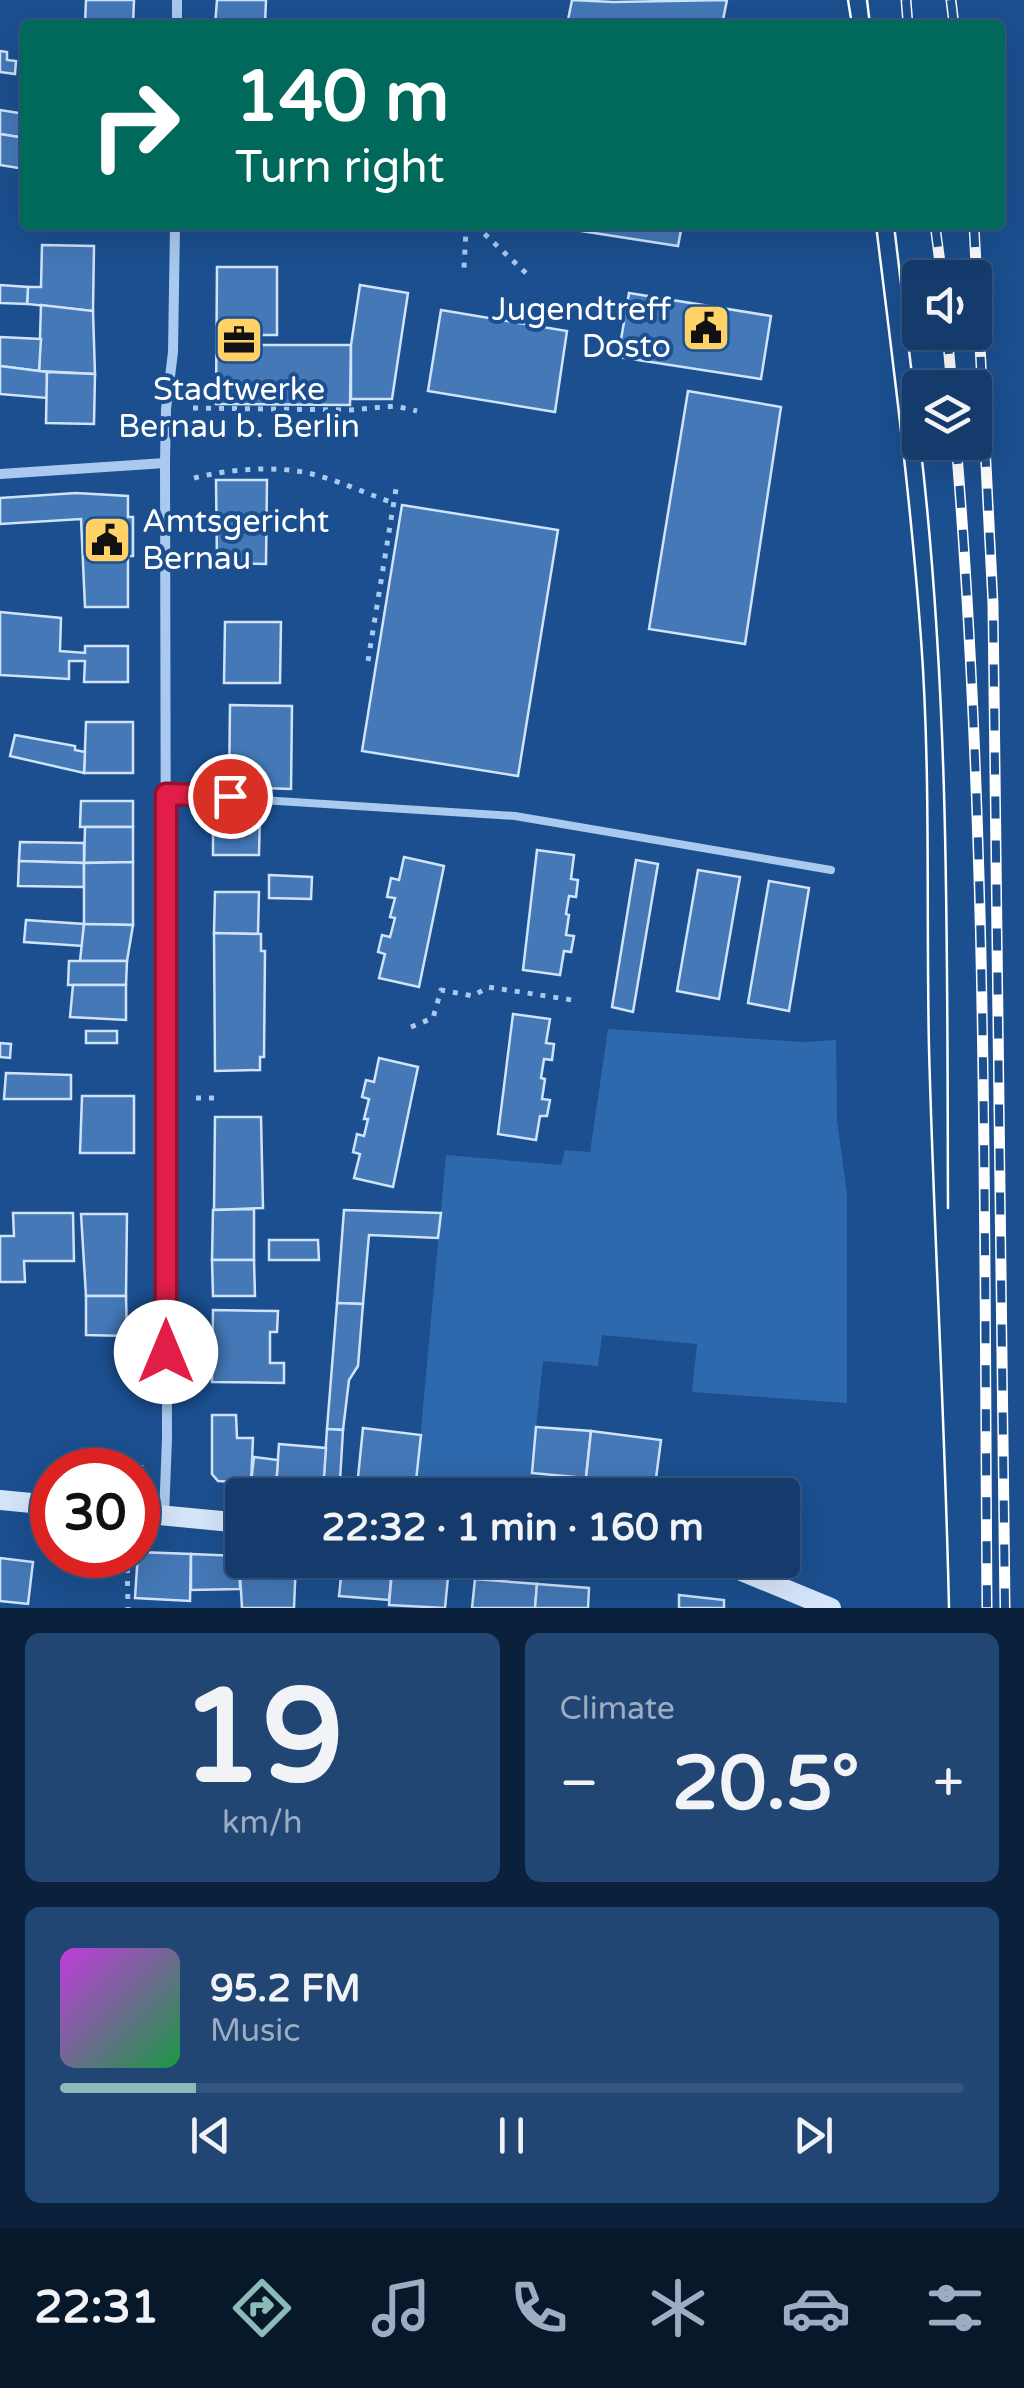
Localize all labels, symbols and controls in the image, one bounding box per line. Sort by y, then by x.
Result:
text: 140 m [235,56,449,140]
icon: right [70,60,200,190]
text: Turn right [235,141,444,195]
map controls [902,260,992,460]
button: sound [902,260,992,350]
place label: Jugendtreff Dosto [492,291,671,366]
public building icon: Jugendtreff Dosto [680,302,732,354]
office icon: Stadtwerke Bernau b. Berlin [213,314,265,366]
button: layers [902,370,992,460]
place label: Stadtwerke Bernau b. Berlin [118,371,360,446]
place label: Amtsgericht Bernau [142,503,329,578]
public building icon: Amtsgericht Bernau [81,514,133,566]
pin [188,754,273,839]
icon: arrive [203,769,258,824]
position arrow [114,1300,218,1404]
speed limit sign: 30 [30,1448,160,1578]
text: 22:32 · 1 min · 160 m [321,1505,704,1551]
text: 19 [181,1661,344,1817]
text: Climate [560,1690,675,1728]
text: 20.5° [672,1739,860,1829]
text: − [560,1751,599,1817]
text: + [933,1751,964,1817]
text: km/h [222,1804,302,1842]
text: 95.2 FM [210,1966,361,2012]
text: Music [210,2012,300,2050]
icon: previous [183,2108,238,2163]
icon: pause [484,2108,539,2163]
icon: next [786,2108,841,2163]
icon: directions [227,2273,297,2343]
icon: music [366,2273,436,2343]
icon: phone [504,2273,574,2343]
icon: climate [643,2273,713,2343]
icon: car [781,2273,851,2343]
icon: filters [920,2273,990,2343]
text: 22:31 [34,2281,159,2335]

